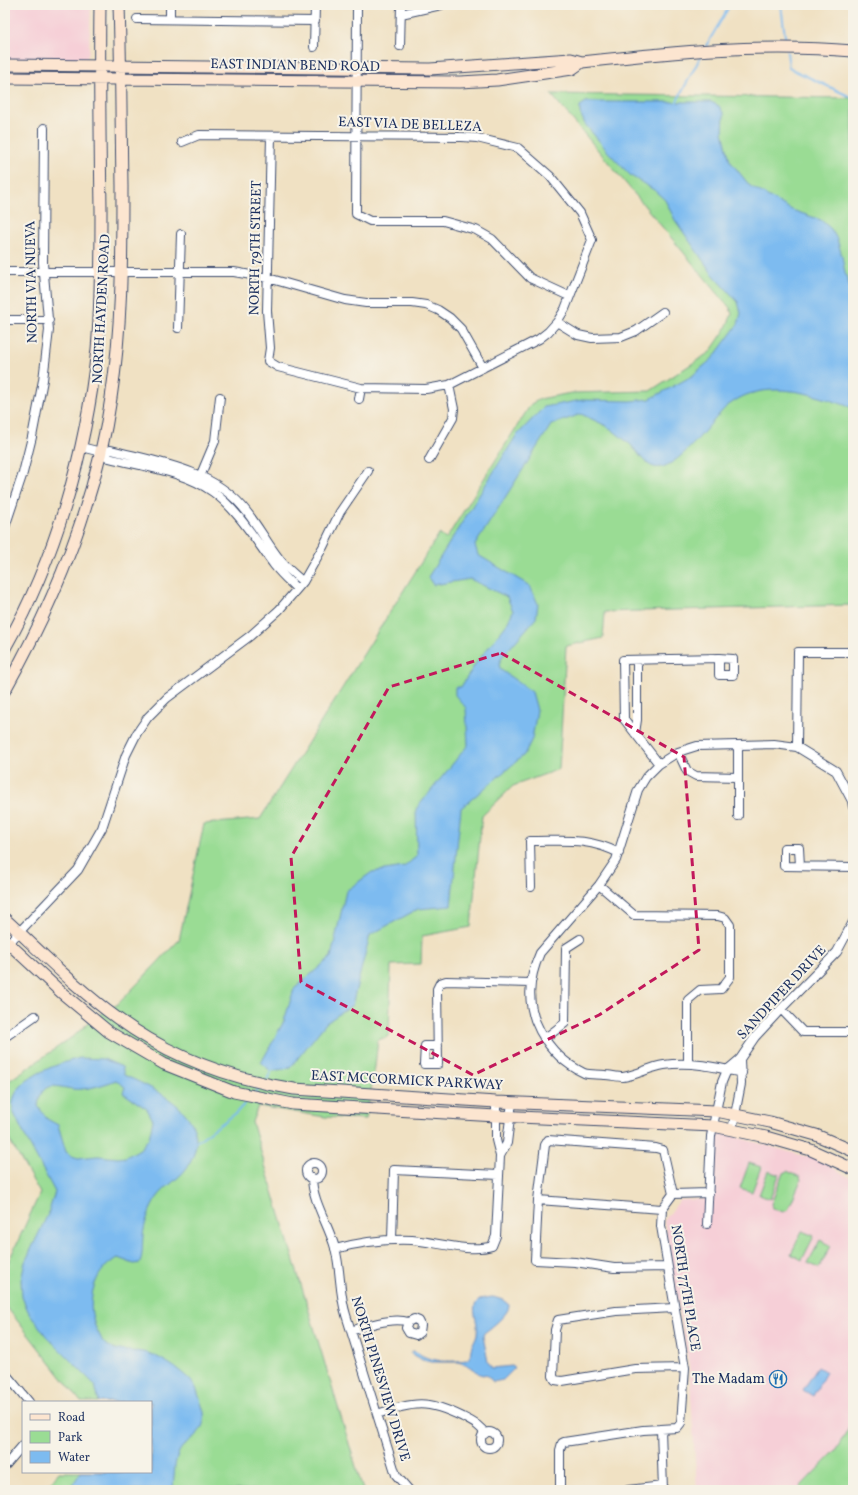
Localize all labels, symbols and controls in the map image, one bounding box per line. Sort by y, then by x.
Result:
street label: EAST INDIAN BEND ROAD [210,55,380,77]
street label: EAST VIA DE BELLEZA [338,113,482,137]
street label: NORTH 79TH STREET [245,180,267,316]
street label: NORTH VIA NUEVA [21,220,43,344]
street label: NORTH HAYDEN ROAD [89,234,115,384]
street label: SANDPIPER DRIVE [733,942,831,1044]
street label: EAST MCCORMICK PARKWAY [310,1066,504,1096]
street label: NORTH 77TH PLACE [666,1223,704,1353]
street label: NORTH PINESVIEW DRIVE [346,1294,414,1464]
restaurant icon: The Madam [768,1369,788,1389]
place label: The Madam [692,1370,765,1389]
legend [22,1401,152,1473]
text: Road [58,1410,85,1426]
text: Park [58,1430,83,1446]
text: Water [58,1450,90,1466]

